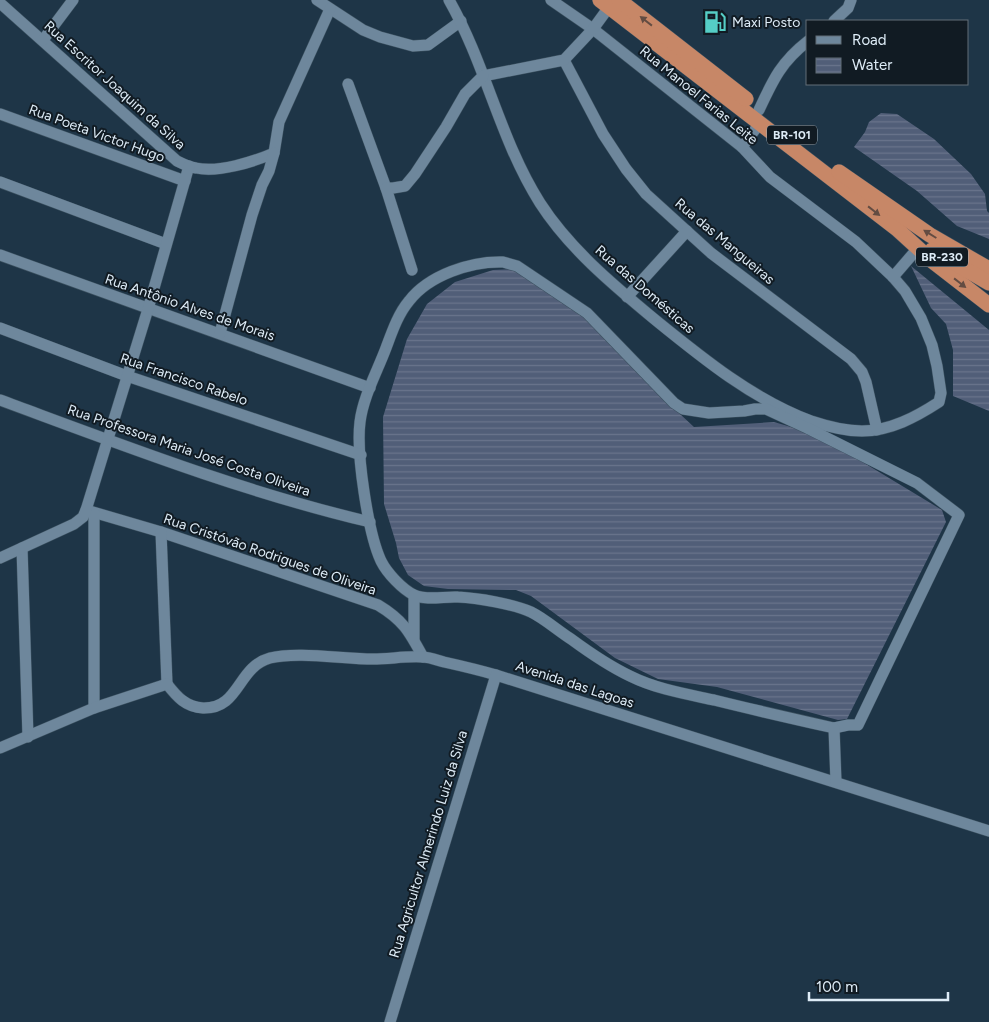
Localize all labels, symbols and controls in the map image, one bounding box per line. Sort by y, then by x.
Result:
fuel station icon: Maxi Posto [702,9,728,35]
place label: Maxi Posto [732,14,800,31]
one-way arrow [640,16,653,27]
street label: Rua Escritor Joaquim da Silva [41,17,189,153]
legend [806,20,969,85]
text: Road [852,31,887,49]
street label: Rua Manoel Farias Leite [636,42,761,149]
text: Water [852,56,892,74]
street label: Rua Poeta Victor Hugo [26,101,167,166]
road number: BR-101 [767,126,817,144]
street label: Rua das Mangueiras [671,195,778,288]
one-way arrow [867,206,880,217]
one-way arrow [924,230,937,239]
street label: Rua das Domésticas [591,242,698,337]
road number: BR-230 [916,248,968,266]
street label: Rua Antônio Alves de Morais [103,270,277,345]
one-way arrow [953,278,967,288]
street label: Rua Francisco Rabelo [118,350,250,409]
street label: Rua Professora Maria José Costa Oliveira [65,401,312,500]
street label: Rua Cristóvão Rodrigues de Oliveira [161,510,378,599]
street label: Avenida das Lagoas [513,657,636,712]
street label: Rua Agricultor Almerindo Luiz da Silva [386,728,471,960]
scale bar [809,970,948,1002]
text: 100 m [816,978,858,996]

